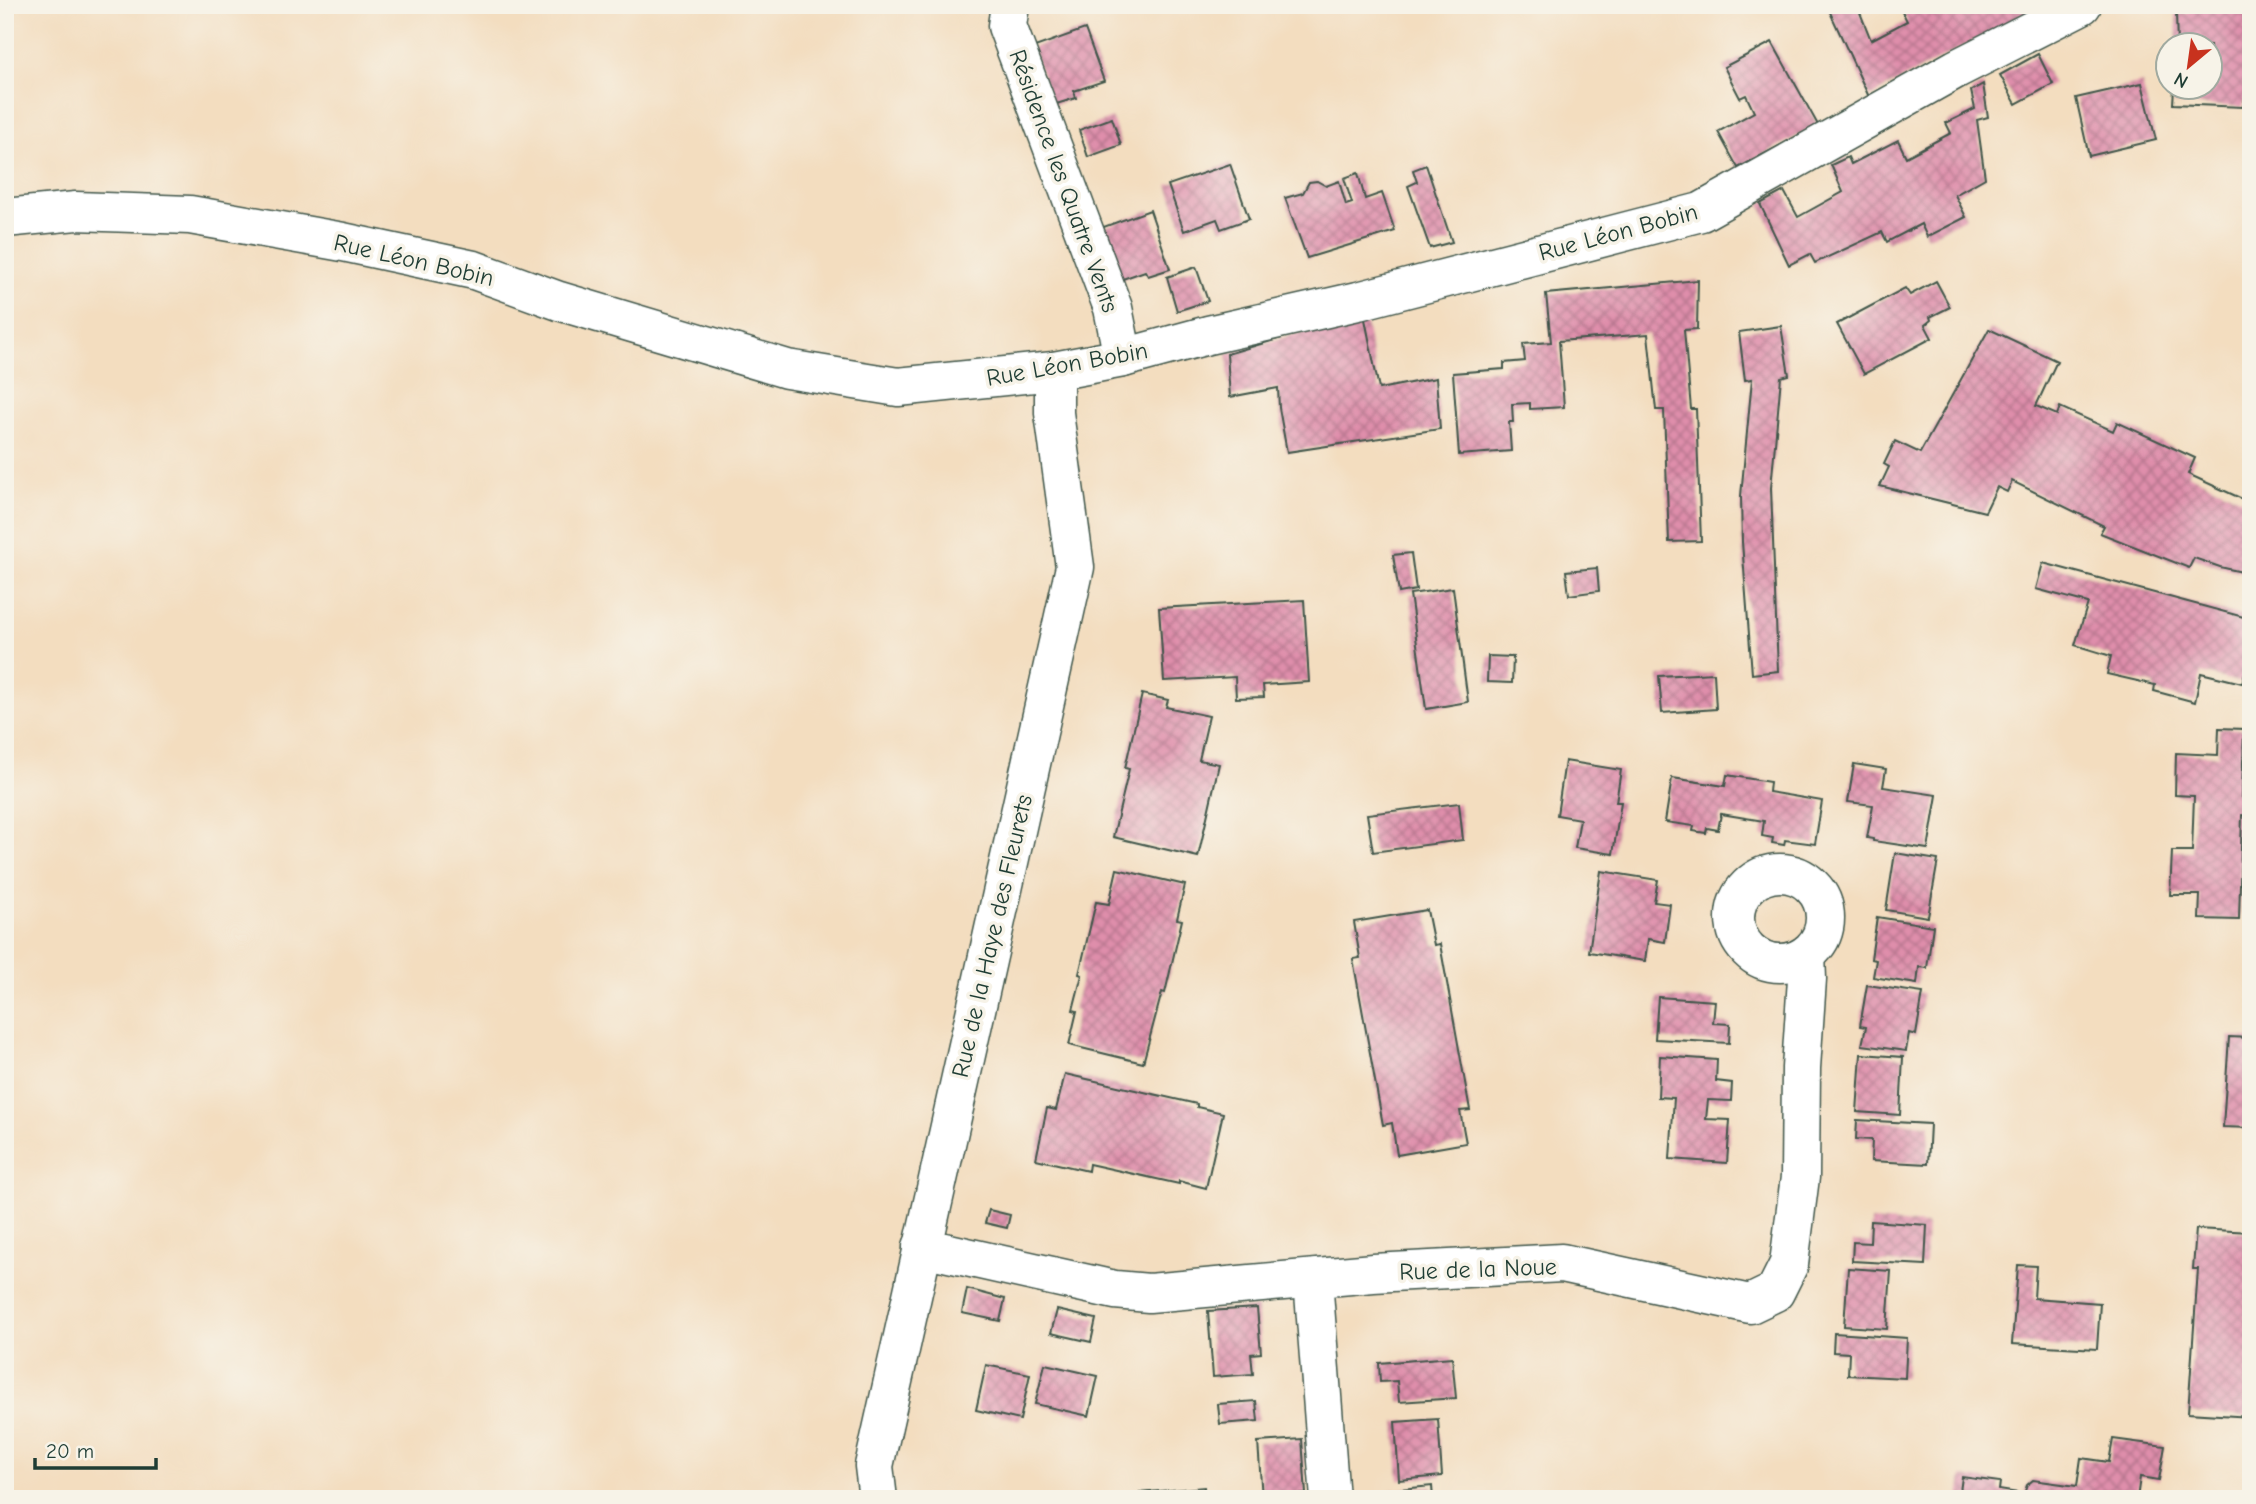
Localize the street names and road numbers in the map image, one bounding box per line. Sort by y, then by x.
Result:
street label: Résidence les Quatre Vents [1003,46,1125,316]
street label: Rue Léon Bobin [1535,197,1701,267]
street label: Rue Léon Bobin [331,228,497,292]
street label: Rue Léon Bobin [984,336,1150,392]
street label: Rue de la Haye des Fleurets [946,792,1038,1080]
street label: Rue de la Noue [1399,1252,1557,1286]

